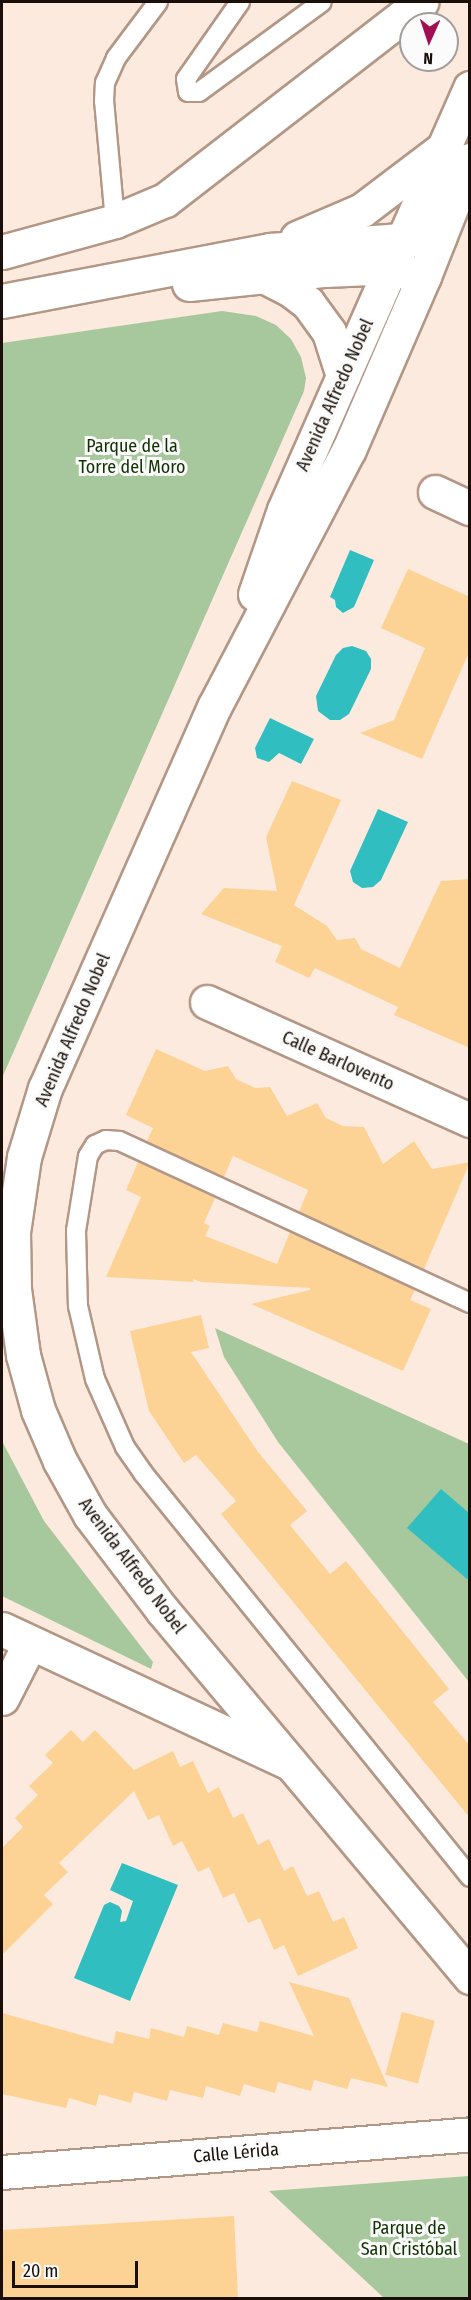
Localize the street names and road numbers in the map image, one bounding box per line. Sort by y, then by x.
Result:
street label: Avenida Alfredo Nobel [292,316,378,474]
street label: Avenida Alfredo Nobel [31,950,115,1110]
street label: Calle Barlovento [279,1027,397,1095]
street label: Avenida Alfredo Nobel [74,1494,190,1638]
street label: Calle Lérida [192,2138,280,2168]

